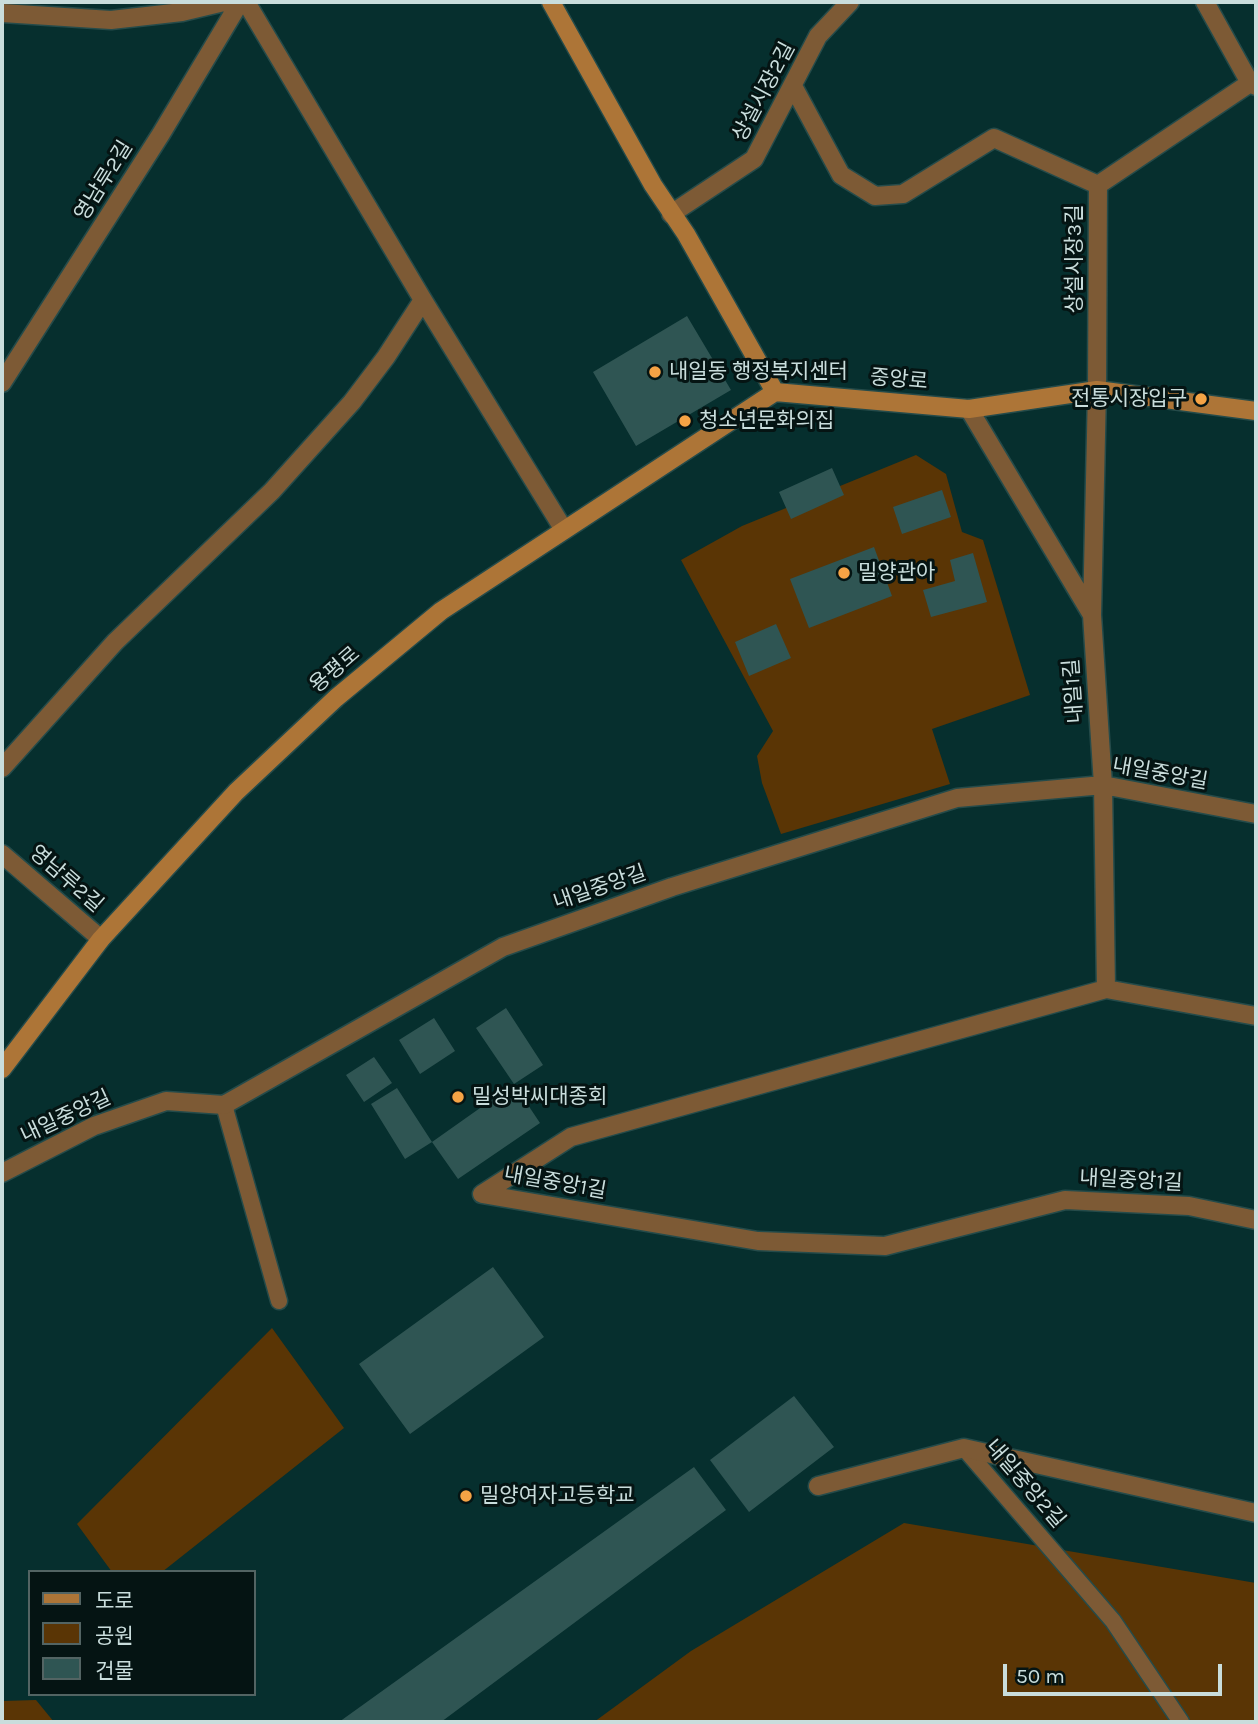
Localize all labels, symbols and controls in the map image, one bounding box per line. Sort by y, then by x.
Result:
street label: 상설시장2길 [727,38,801,146]
street label: 영남루2길 [70,136,138,226]
street label: 상설시장3길 [1062,204,1088,314]
place label: 내일동 행정복지센터 [669,359,848,385]
marker: 내일동 행정복지센터 [647,364,663,380]
street label: 중앙로 [869,365,929,395]
place label: 전통시장입구 [1071,386,1187,412]
marker: 전통시장입구 [1193,391,1209,407]
place label: 청소년문화의집 [699,408,834,434]
marker: 청소년문화의집 [677,413,693,429]
place label: 밀양관아 [858,560,935,586]
marker: 밀양관아 [836,565,852,581]
street label: 용평로 [305,641,365,699]
street label: 내일1길 [1059,658,1089,724]
street label: 내일중앙길 [1110,753,1210,795]
street label: 영남루2길 [24,840,108,918]
street label: 내일중앙길 [550,860,650,916]
place label: 밀성박씨대종회 [472,1084,607,1110]
street label: 내일중앙길 [17,1085,115,1149]
marker: 밀성박씨대종회 [450,1089,466,1105]
street label: 내일중앙1길 [502,1162,608,1204]
street label: 내일중앙1길 [1079,1166,1183,1196]
street label: 내일중앙2길 [980,1435,1070,1533]
place label: 밀양여자고등학교 [480,1483,635,1509]
marker: 밀양여자고등학교 [458,1488,474,1504]
legend [28,1570,256,1696]
text: 도로 [95,1589,134,1613]
text: 공원 [95,1624,134,1648]
scale bar [1006,1650,1225,1694]
text: 건물 [95,1659,134,1683]
text: 50 m [1016,1664,1065,1688]

